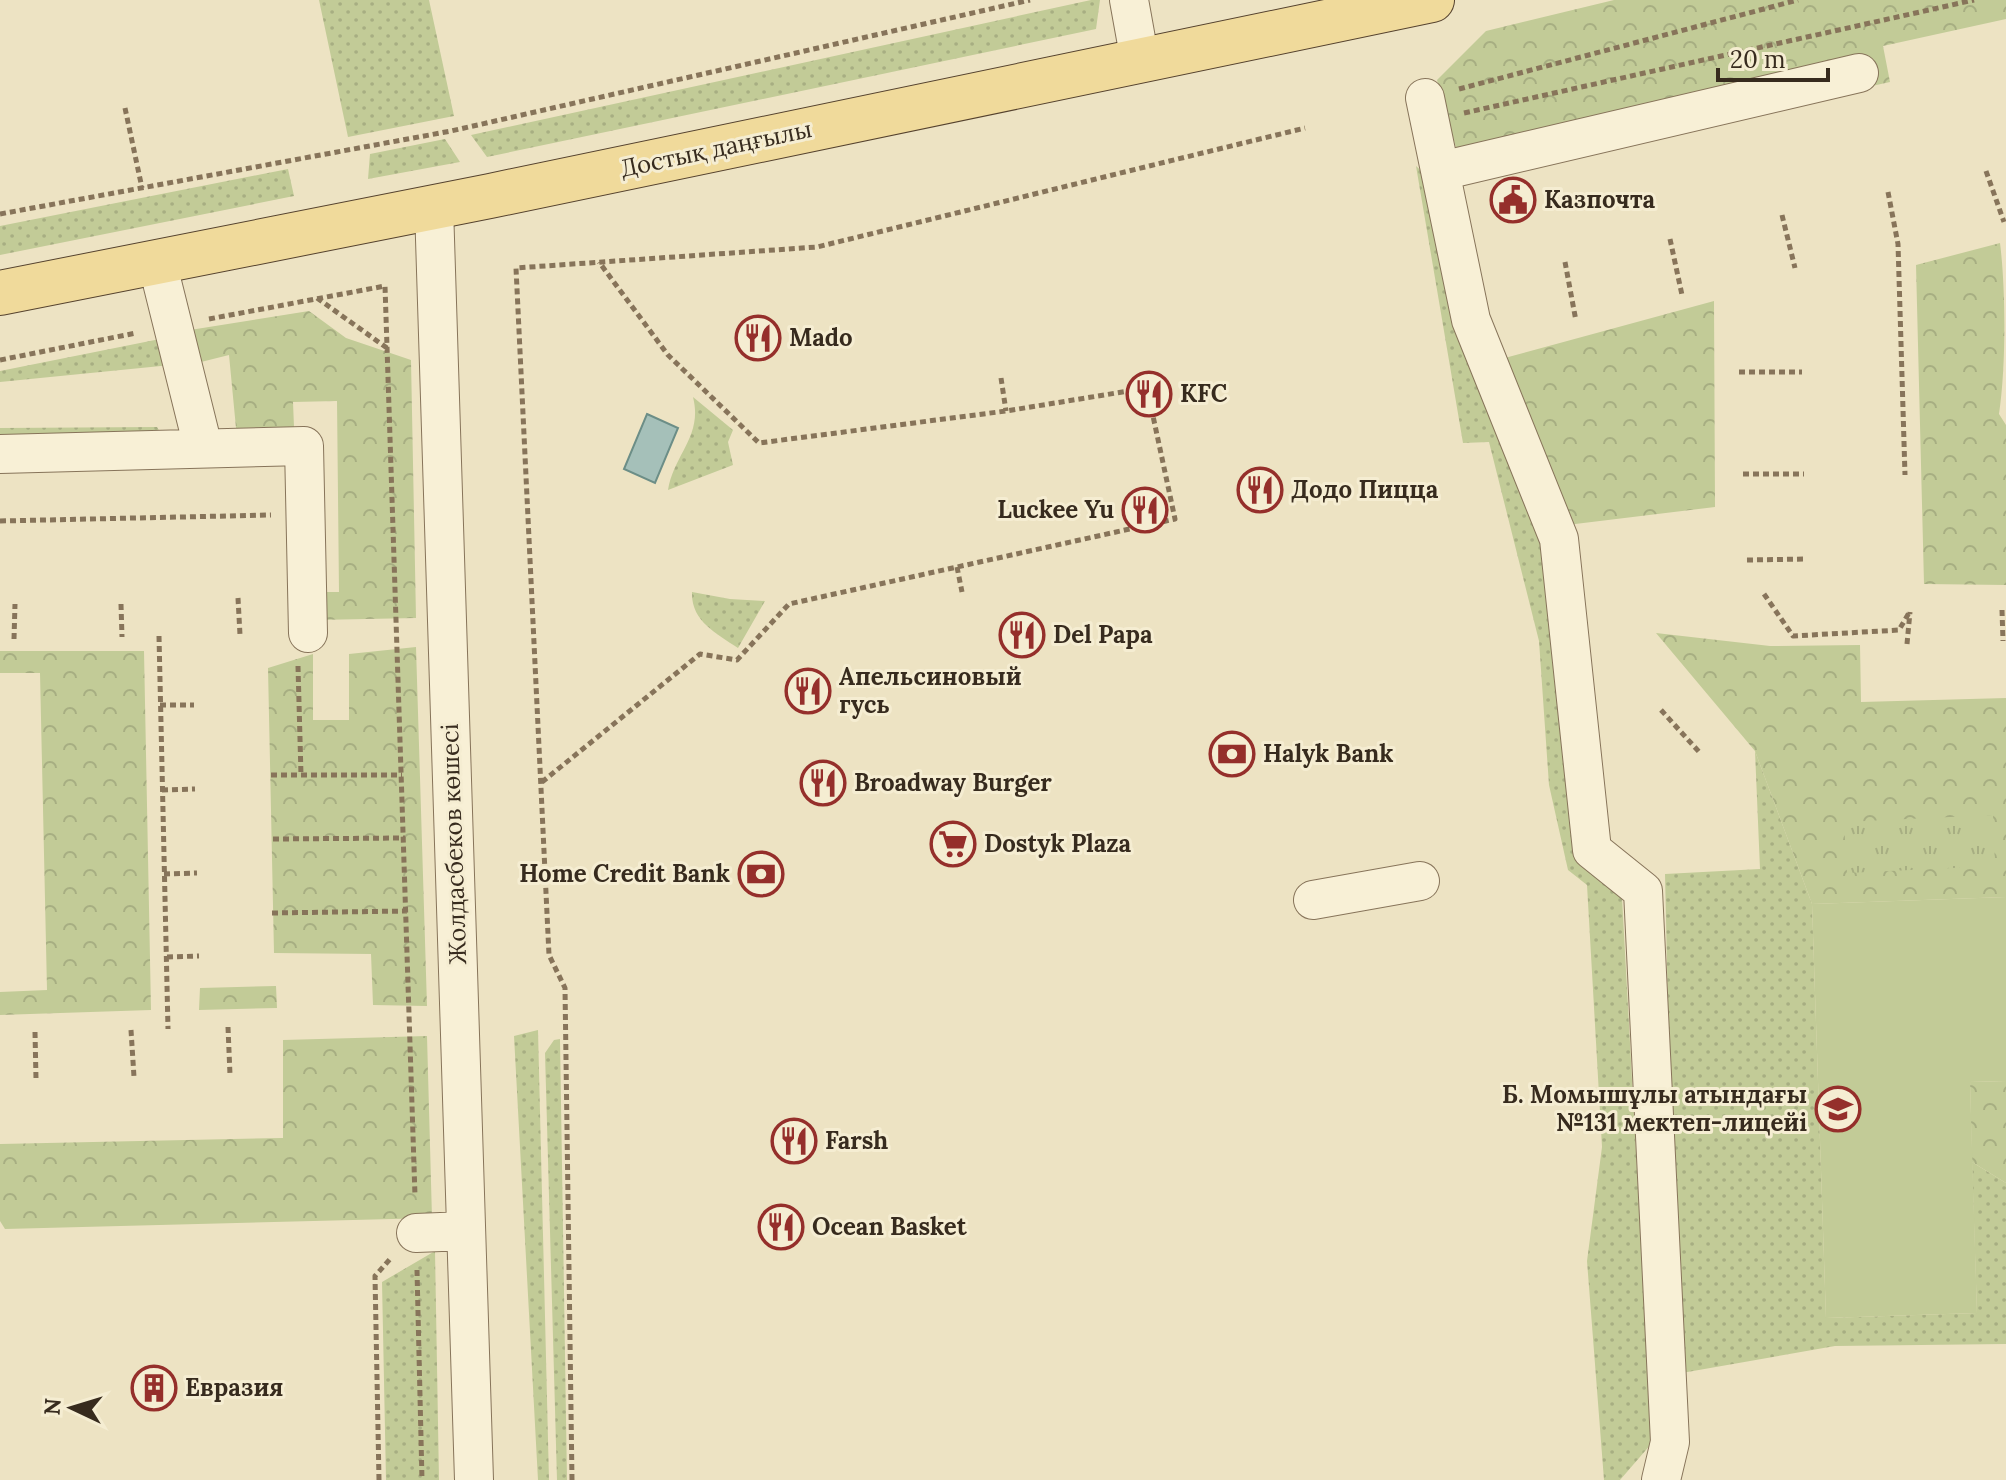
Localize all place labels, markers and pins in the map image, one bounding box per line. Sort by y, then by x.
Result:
public building icon: Казпочта [1489,176,1537,224]
place label: Казпочта [1544,184,1655,215]
restaurant icon: Mado [734,314,782,362]
place label: Mado [789,322,853,353]
restaurant icon: KFC [1125,370,1173,418]
place label: KFC [1180,378,1228,409]
restaurant icon: Додо Пицца [1236,466,1284,514]
place label: Додо Пицца [1291,474,1439,505]
restaurant icon: Luckee Yu [1121,486,1169,534]
place label: Luckee Yu [997,494,1114,525]
restaurant icon: Del Papa [998,611,1046,659]
place label: Del Papa [1053,619,1153,650]
place label: Апельсиновый гусь [839,661,1022,720]
restaurant icon: Апельсиновый гусь [784,667,832,715]
bank icon: Halyk Bank [1208,730,1256,778]
place label: Halyk Bank [1263,738,1394,769]
restaurant icon: Broadway Burger [799,759,847,807]
place label: Broadway Burger [854,767,1052,798]
supermarket icon: Dostyk Plaza [929,820,977,868]
place label: Dostyk Plaza [984,828,1132,859]
bank icon: Home Credit Bank [737,850,785,898]
place label: Home Credit Bank [519,858,730,889]
place label: Б. Момышұлы атындағы №131 мектеп-лицейі [1502,1079,1807,1138]
school or university icon: Б. Момышұлы атындағы №131 мектеп-лицейі [1814,1085,1862,1133]
restaurant icon: Farsh [770,1117,818,1165]
place label: Farsh [825,1125,888,1156]
restaurant icon: Ocean Basket [757,1203,805,1251]
place label: Ocean Basket [812,1211,968,1242]
building icon: Евразия [130,1364,178,1412]
place label: Евразия [185,1372,283,1403]

